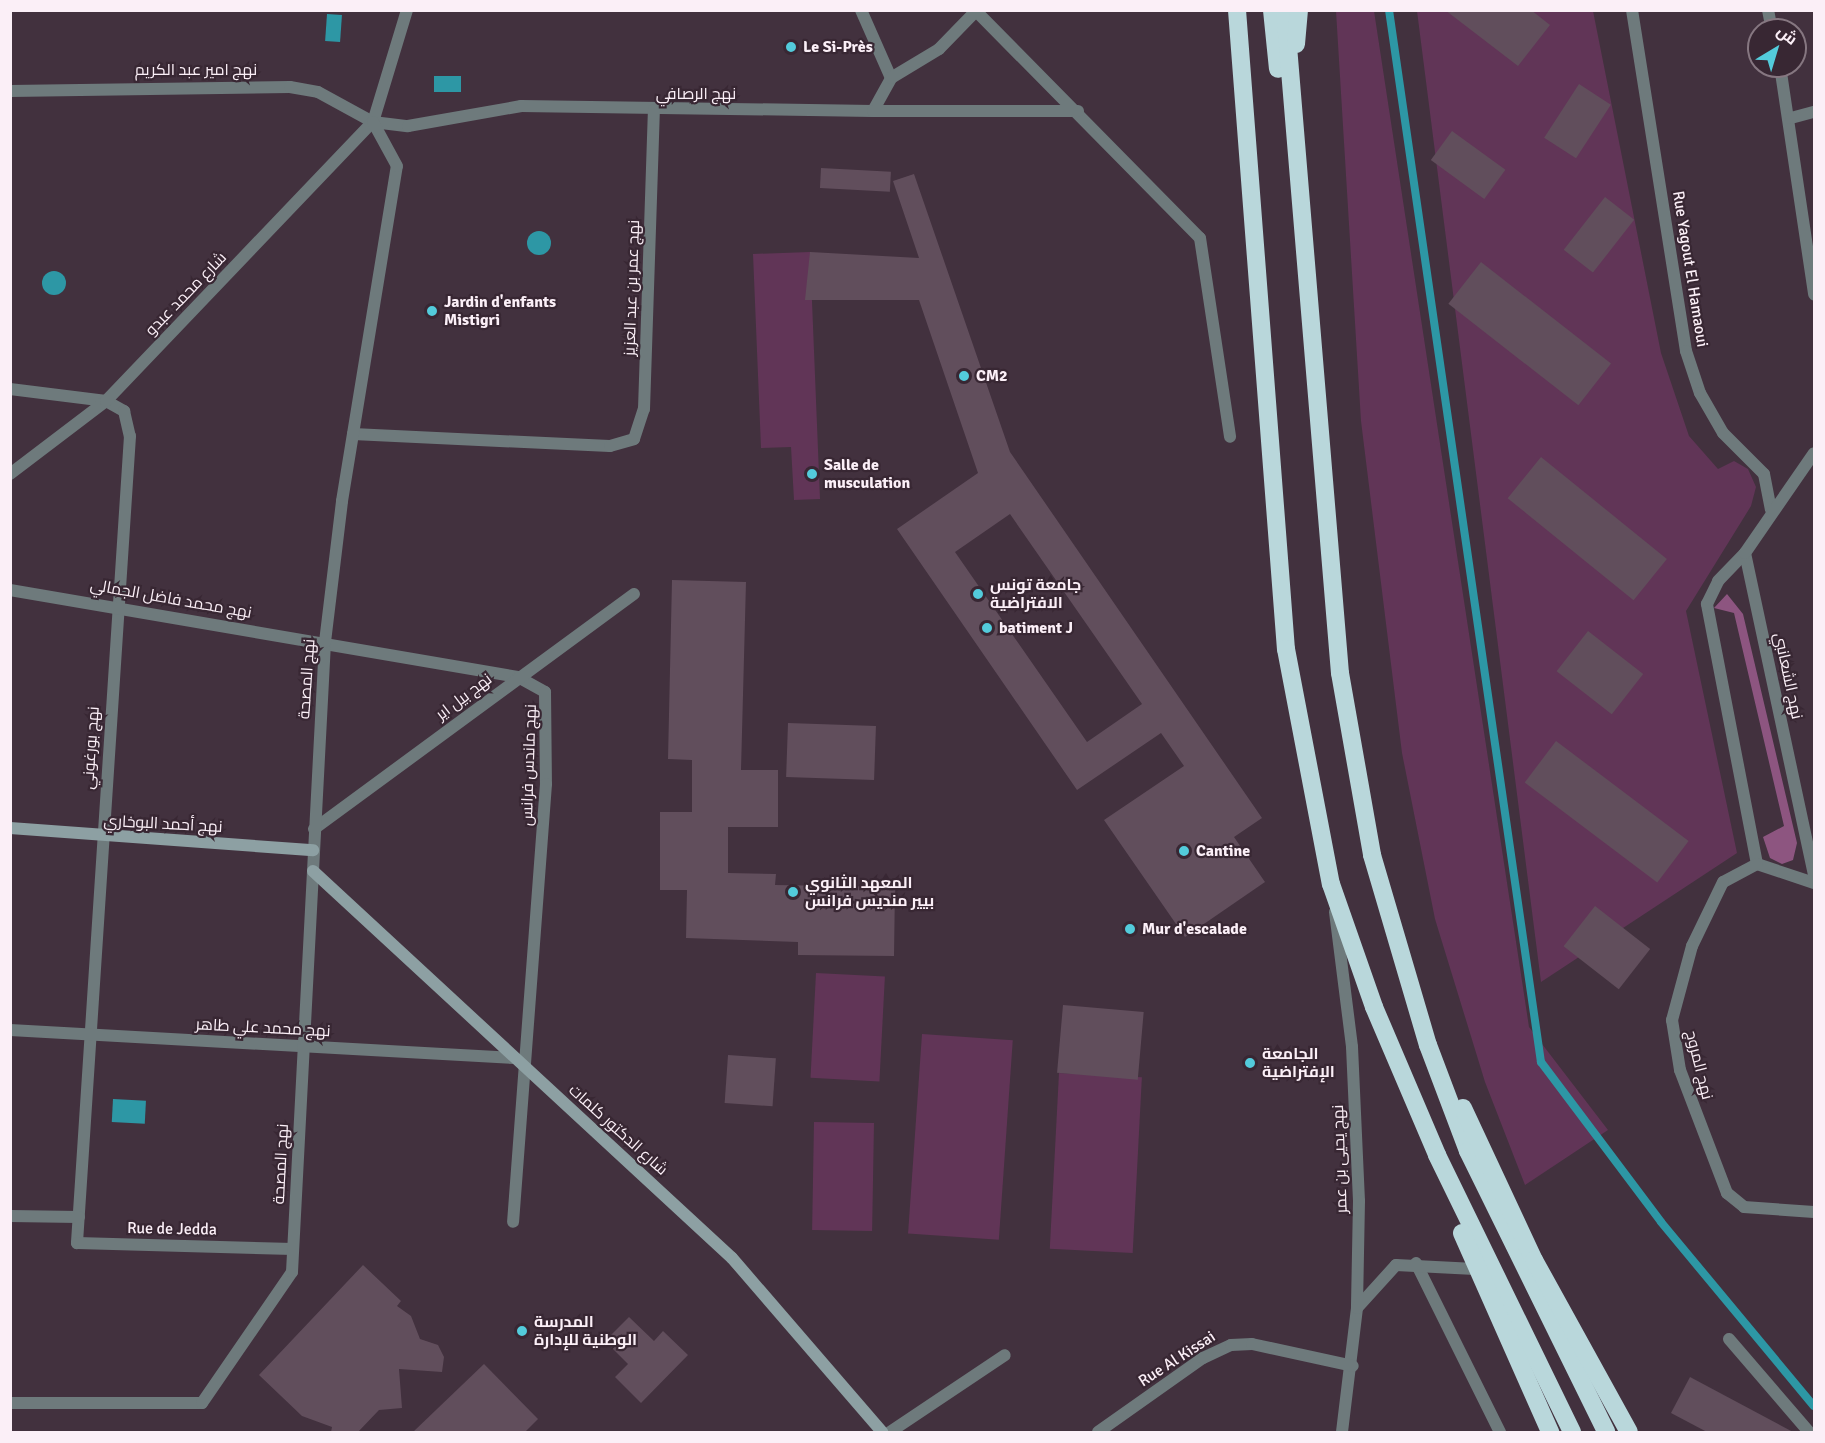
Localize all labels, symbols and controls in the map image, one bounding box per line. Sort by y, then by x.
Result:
north arrow [1747,18,1807,78]
text: ش [1773,21,1801,50]
place label: Le Si-Près [803,37,873,57]
marker: Le Si-Près [784,40,798,54]
street label: نهج امير عبد الكريم [135,60,257,80]
street label: نهج الرصافي [656,84,736,104]
street label: Rue Yagout El Hamaoui [1668,190,1712,348]
street label: نهج عمر بن عبد العزيز [620,220,644,356]
street label: شارع محمد عبدو [141,248,231,340]
place label: Jardin d'enfants Mistigri [444,292,556,330]
marker: Jardin d'enfants Mistigri [425,304,439,318]
place label: CM2 [976,366,1008,386]
marker: CM2 [957,369,971,383]
place label: Salle de musculation [824,455,910,493]
marker: Salle de musculation [805,467,819,481]
street label: نهج محمد فاضل الجمالي [89,575,253,623]
place label: جامعة تونس الافتراضية [990,575,1081,613]
marker: جامعة تونس الافتراضية [971,587,985,601]
place label: batiment J [999,618,1073,638]
marker: batiment J [980,621,994,635]
street label: نهج الشعانبي [1769,631,1807,721]
street label: نهج المصحة [295,638,319,720]
street label: نهج بيل اير [432,670,496,724]
street label: نهج ماندس فرانس [517,704,541,826]
street label: نهج بورغوني [79,706,103,790]
street label: نهج أحمد البوخاري [103,811,223,837]
place label: Cantine [1196,841,1250,861]
marker: Cantine [1177,844,1191,858]
place label: المعهد الثانوي بيير منديس فرانس [805,873,934,911]
marker: المعهد الثانوي بيير منديس فرانس [786,885,800,899]
place label: Mur d'escalade [1142,919,1247,939]
marker: Mur d'escalade [1123,922,1137,936]
street label: نهج محمد علي طاهر [195,1015,331,1041]
street label: نهج المروج [1681,1028,1717,1102]
place label: الجامعة الإفتراضية [1262,1044,1335,1082]
marker: الجامعة الإفتراضية [1243,1056,1257,1070]
street label: شارع الدكتور كلمات [565,1081,671,1179]
street label: نهج يحيى بن عمر [1329,1104,1351,1214]
street label: نهج المصحة [269,1123,293,1205]
street label: Rue de Jedda [127,1219,217,1239]
place label: المدرسة الوطنية للإدارة [534,1312,637,1350]
marker: المدرسة الوطنية للإدارة [515,1324,529,1338]
street label: Rue Al Kissai [1135,1327,1219,1391]

